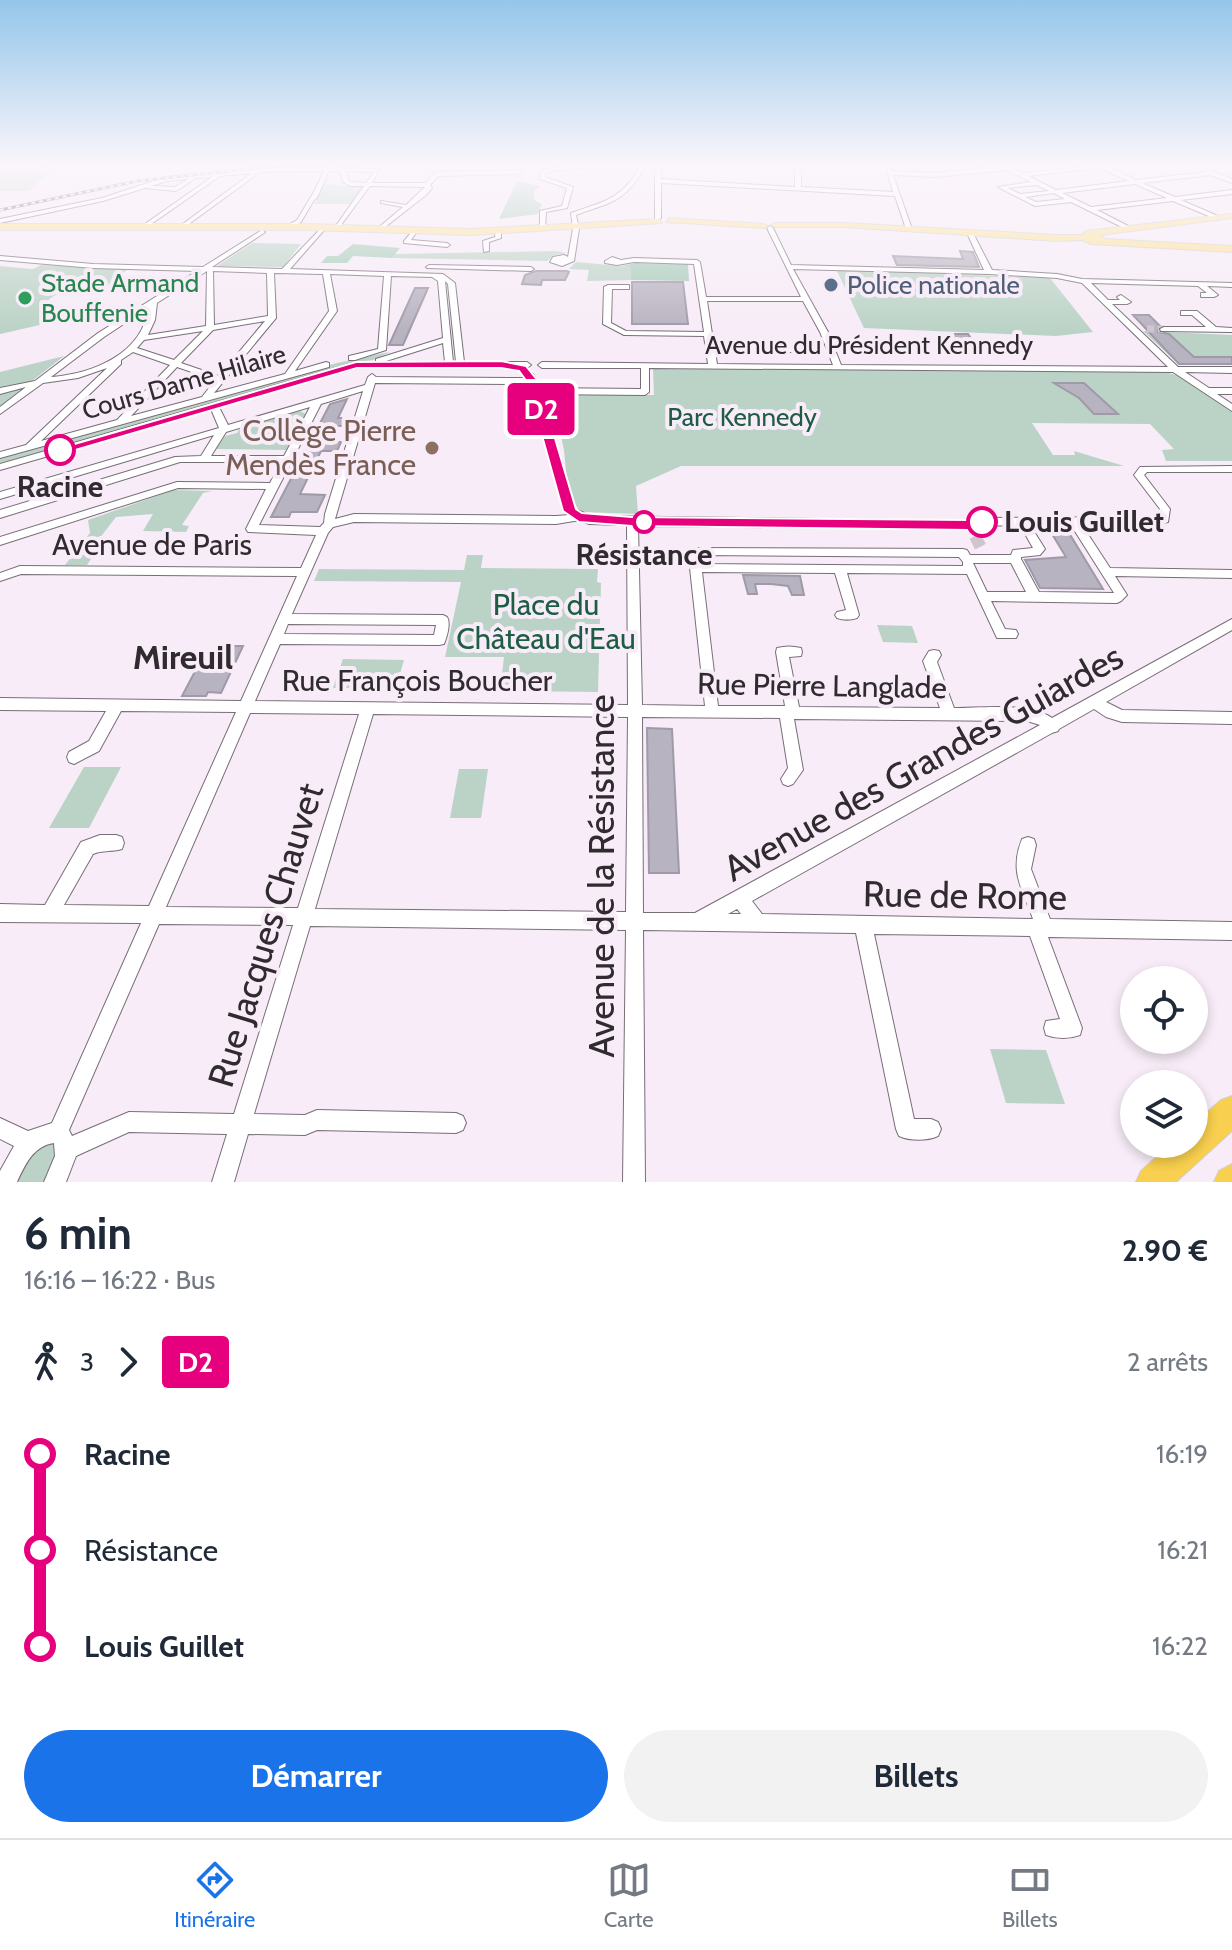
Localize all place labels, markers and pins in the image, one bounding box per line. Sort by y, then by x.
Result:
place label: Stade Armand Bouffenie [41,267,199,329]
place label: Police nationale [847,269,1020,301]
marker: Police nationale [822,276,840,294]
marker: Stade Armand Bouffenie [16,289,34,307]
place label: Collège Pierre Mendès France [225,412,416,483]
marker: Racine [45,435,75,465]
marker: Collège Pierre Mendès France [423,439,441,457]
place label: Racine [17,468,103,505]
place label: Louis Guillet [1004,503,1164,540]
marker: Louis Guillet [967,507,997,537]
marker: Résistance [633,511,655,533]
place label: Résistance [575,536,713,573]

